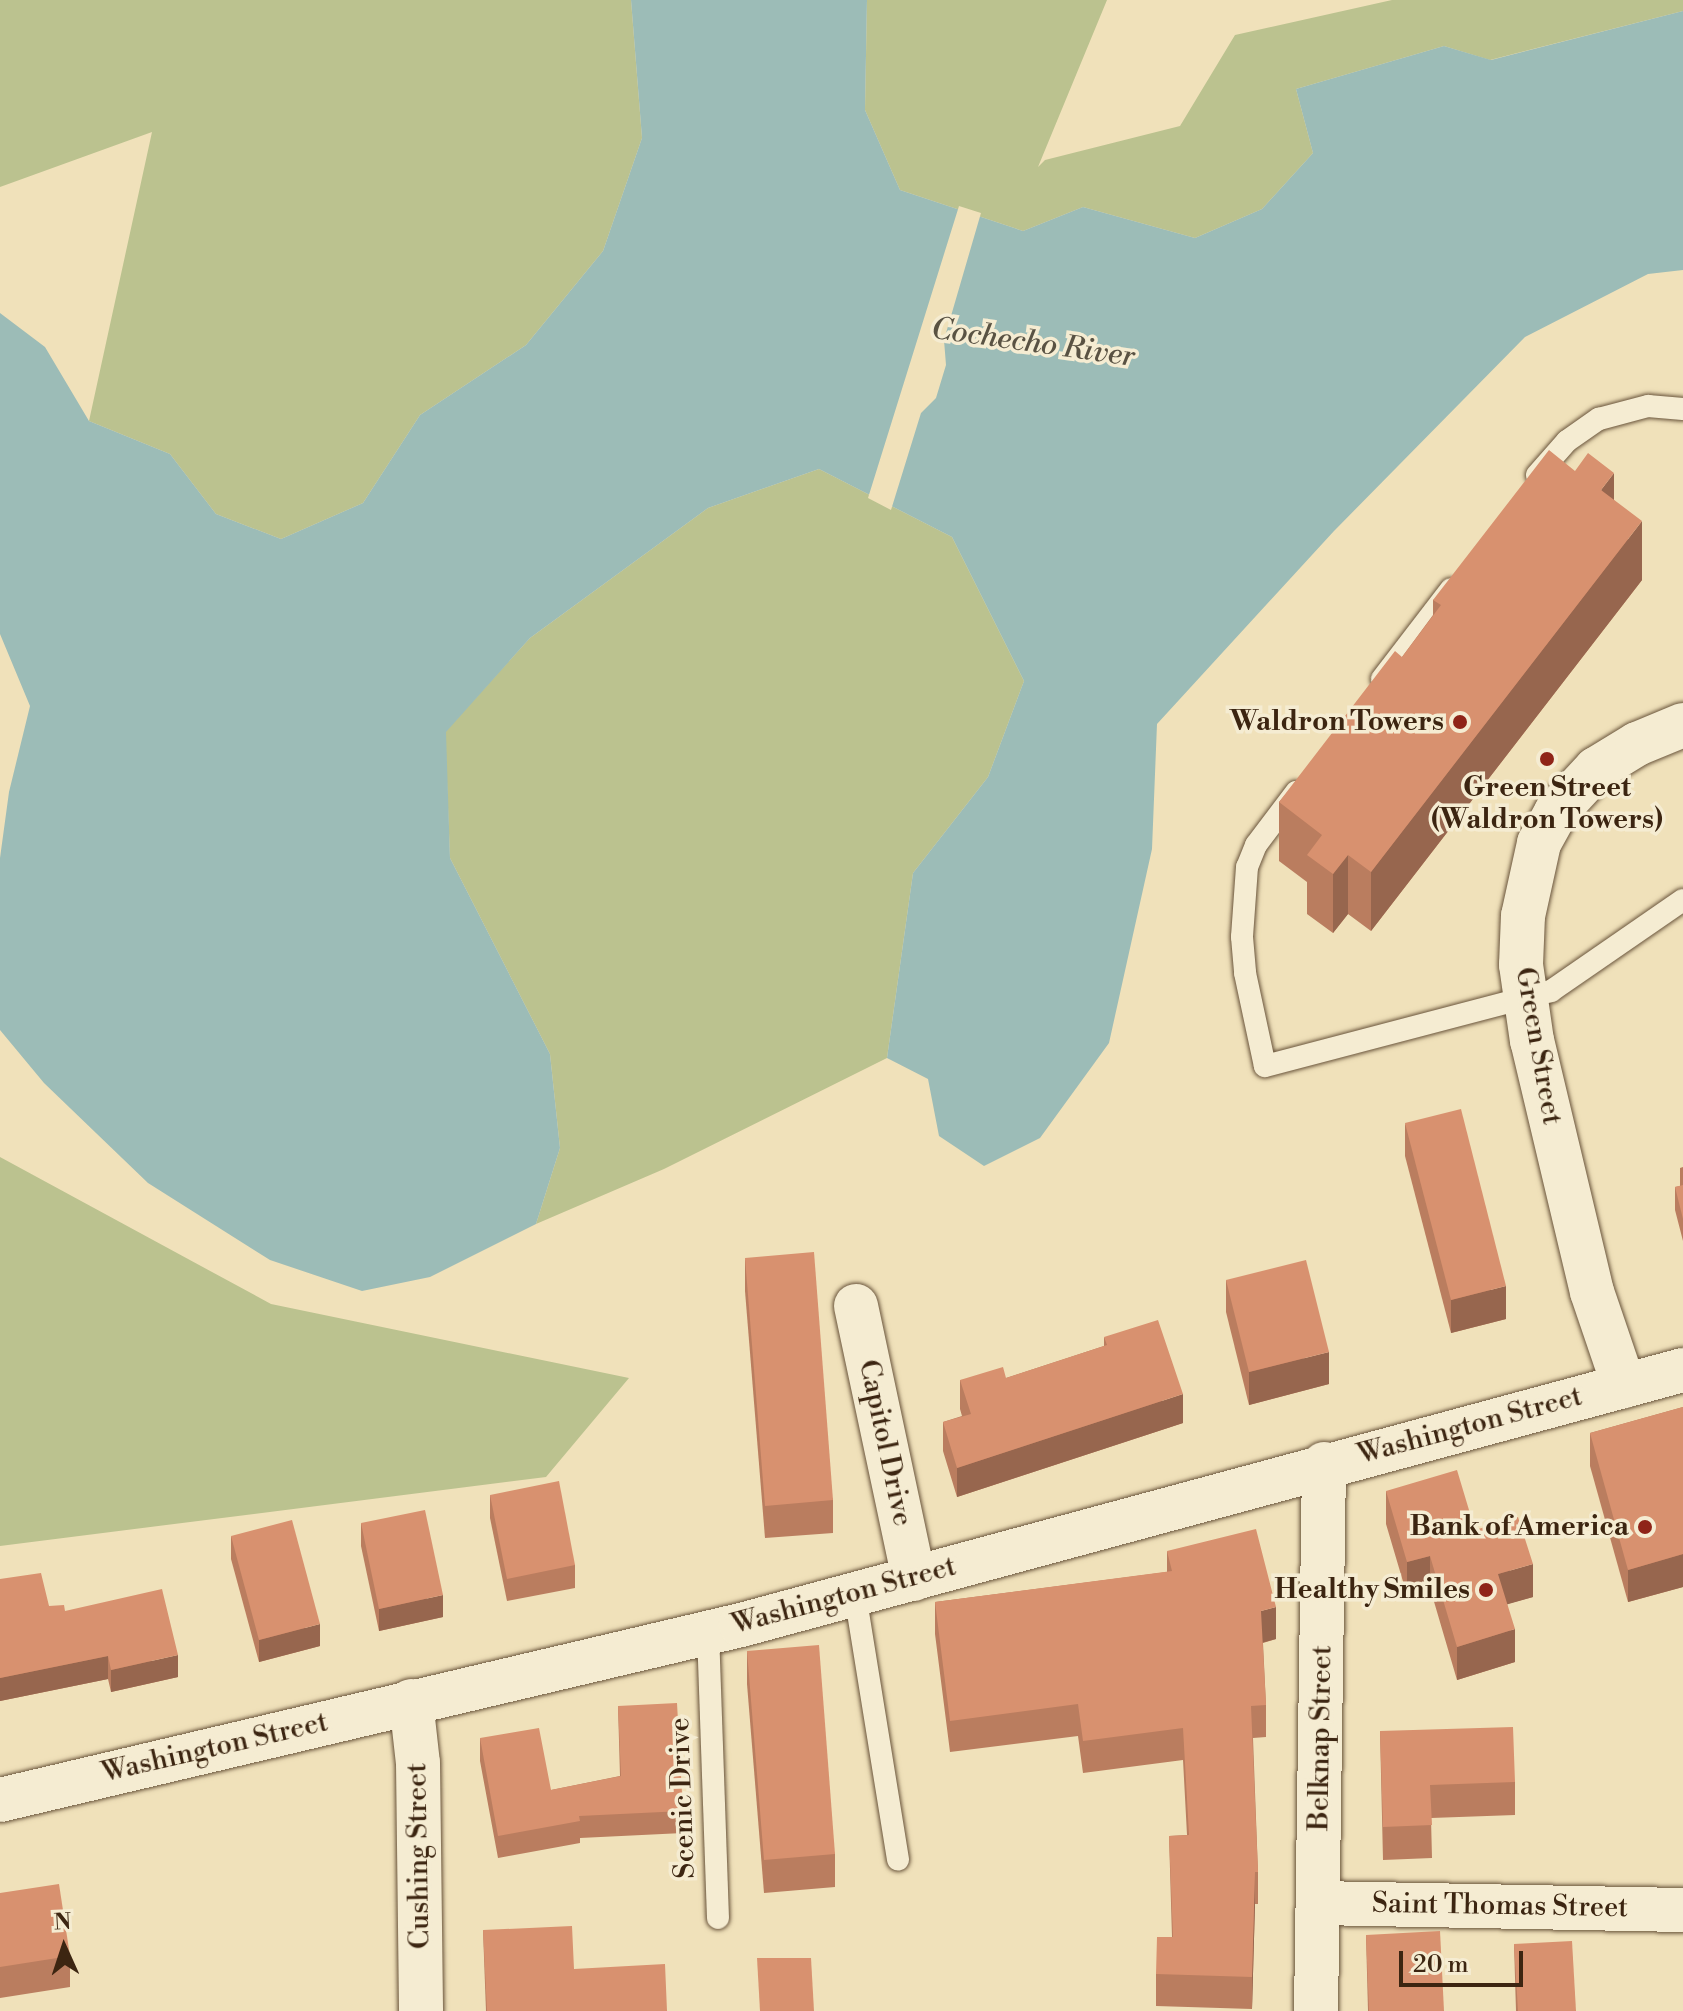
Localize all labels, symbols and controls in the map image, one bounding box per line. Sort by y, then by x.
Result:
water label: Cochecho River [929,311,1137,375]
place label: Waldron Towers [1230,705,1444,739]
marker: Waldron Towers [1451,713,1469,731]
marker: Green Street (Waldron Towers) [1538,750,1556,768]
place label: Green Street (Waldron Towers) [1431,771,1663,837]
street label: Green Street [1508,965,1568,1127]
street label: Capitol Drive [851,1357,919,1529]
street label: Washington Street [1354,1380,1586,1472]
place label: Bank of America [1410,1510,1629,1544]
marker: Bank of America [1636,1518,1654,1536]
street label: Washington Street [728,1550,960,1642]
place label: Healthy Smiles [1274,1573,1470,1607]
marker: Healthy Smiles [1477,1581,1495,1599]
street label: Belknap Street [1303,1645,1339,1831]
street label: Washington Street [99,1706,331,1790]
street label: Scenic Drive [663,1717,703,1879]
street label: Cushing Street [401,1763,437,1949]
street label: Saint Thomas Street [1372,1887,1628,1925]
north arrow [24,1907,104,1987]
text: N [53,1909,72,1936]
scale bar [1403,1935,1527,1985]
text: 20 m [1413,1950,1469,1980]

